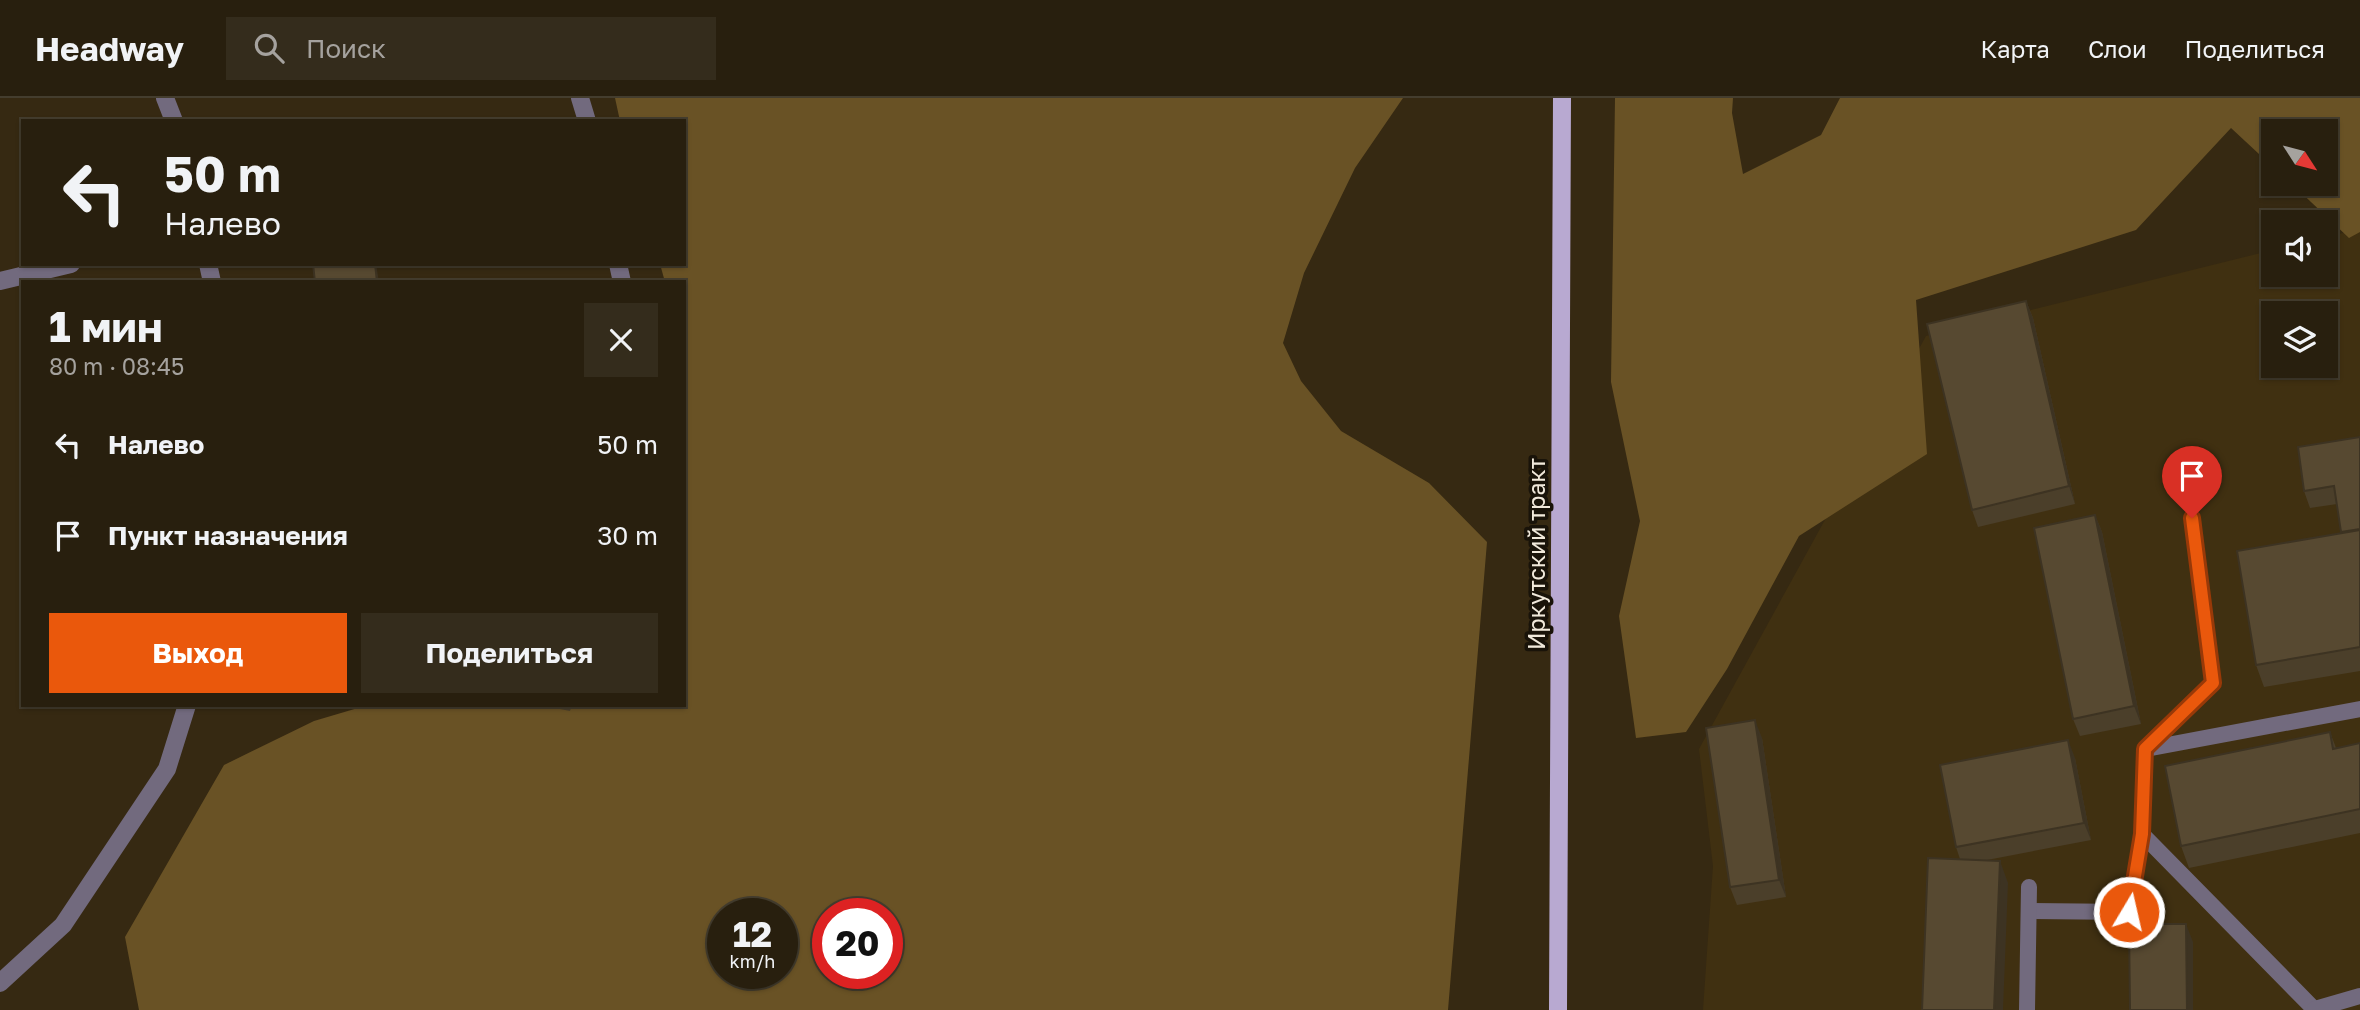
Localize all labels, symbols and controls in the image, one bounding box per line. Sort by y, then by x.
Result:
search box [226,17,716,80]
text: Headway [35,29,184,68]
icon: search [250,29,288,67]
text: Поиск [306,33,386,64]
text: Карта [1980,34,2050,63]
text: Слои [2088,34,2147,63]
text: Поделиться [2185,34,2325,63]
north arrow [2261,119,2338,196]
map controls [2261,119,2338,378]
text: 50 m [164,144,281,203]
icon: left [49,147,140,238]
text: Налево [164,204,281,242]
button: sound [2261,210,2338,287]
text: 1 мин [49,301,163,351]
button: layers [2261,301,2338,378]
button: close [584,303,658,377]
text: 80 m · 08:45 [49,352,184,380]
icon: left [49,426,87,464]
text: Налево [108,429,204,460]
text: 50 m [597,429,658,460]
pin [2162,446,2222,518]
icon: arrive [2173,457,2211,495]
street label: Иркутский тракт [1522,458,1550,650]
icon: arrive [49,517,87,555]
text: Пункт назначения [108,520,348,551]
text: 30 m [597,520,658,551]
button: Выход [49,613,347,693]
button: Поделиться [361,613,658,693]
position arrow [2092,875,2166,949]
speed limit sign: 20 [812,898,903,989]
text: 12 [733,913,772,955]
text: km/h [730,950,775,972]

